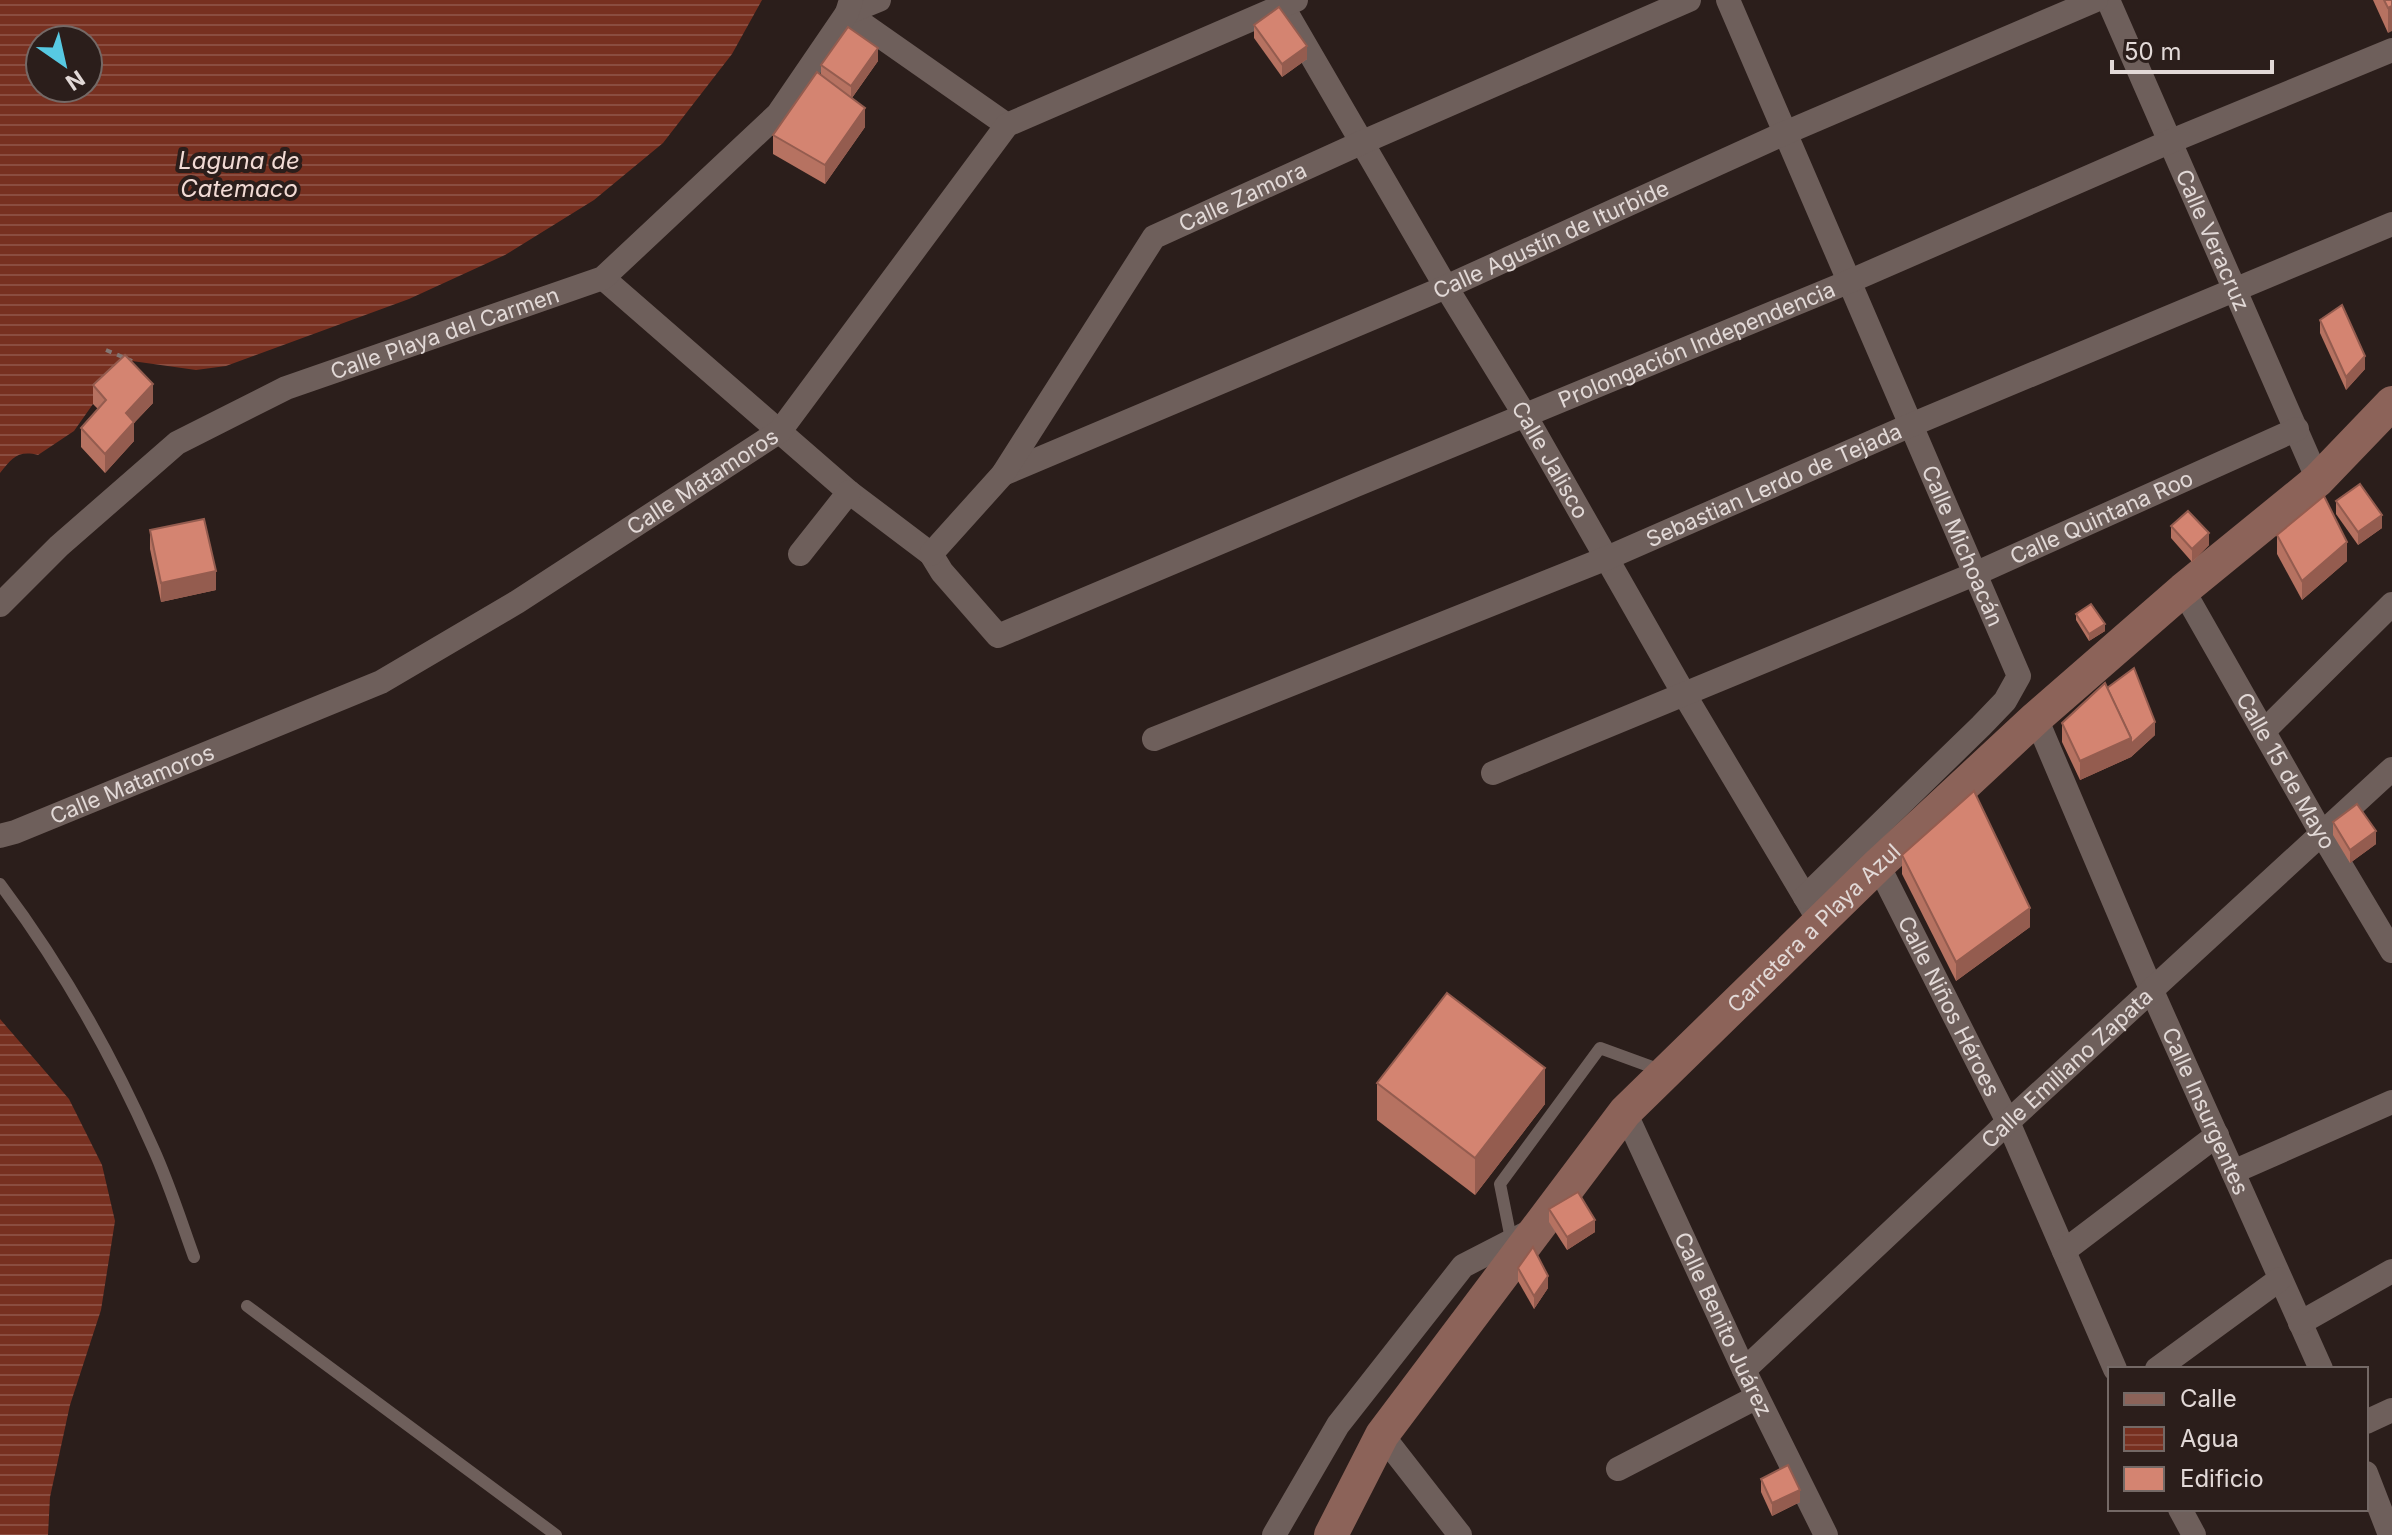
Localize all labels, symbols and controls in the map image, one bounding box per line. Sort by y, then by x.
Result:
north arrow [24,24,104,104]
scale bar [2112,24,2272,74]
text: 50 m [2124,37,2182,66]
text: N [61,65,89,96]
water label: Laguna de Catemaco [178,146,300,203]
street label: Calle Zamora [1175,156,1311,237]
street label: Calle Veracruz [2171,165,2255,315]
street label: Calle Agustín de Iturbide [1429,175,1673,304]
street label: Prolongación Independencia [1554,276,1839,413]
street label: Calle Playa del Carmen [327,281,562,385]
street label: Calle Jalisco [1506,396,1594,523]
street label: Sebastian Lerdo de Tejada [1642,418,1906,552]
street label: Calle Matamoros [622,423,783,540]
street label: Calle Michoacán [1917,461,2009,630]
street label: Calle Quintana Roo [2006,465,2197,569]
street label: Calle 15 de Mayo [2231,688,2341,854]
street label: Calle Matamoros [46,739,218,829]
street label: Carretera a Playa Azul [1722,838,1905,1018]
street label: Calle Niños Héroes [1893,911,2006,1101]
street label: Calle Emiliano Zapata [1976,983,2158,1153]
street label: Calle Insurgentes [2157,1023,2254,1199]
street label: Calle Benito Juárez [1669,1228,1778,1421]
legend [2108,1367,2368,1511]
text: Calle [2180,1384,2237,1413]
text: Agua [2180,1424,2239,1453]
text: Edificio [2180,1464,2264,1493]

